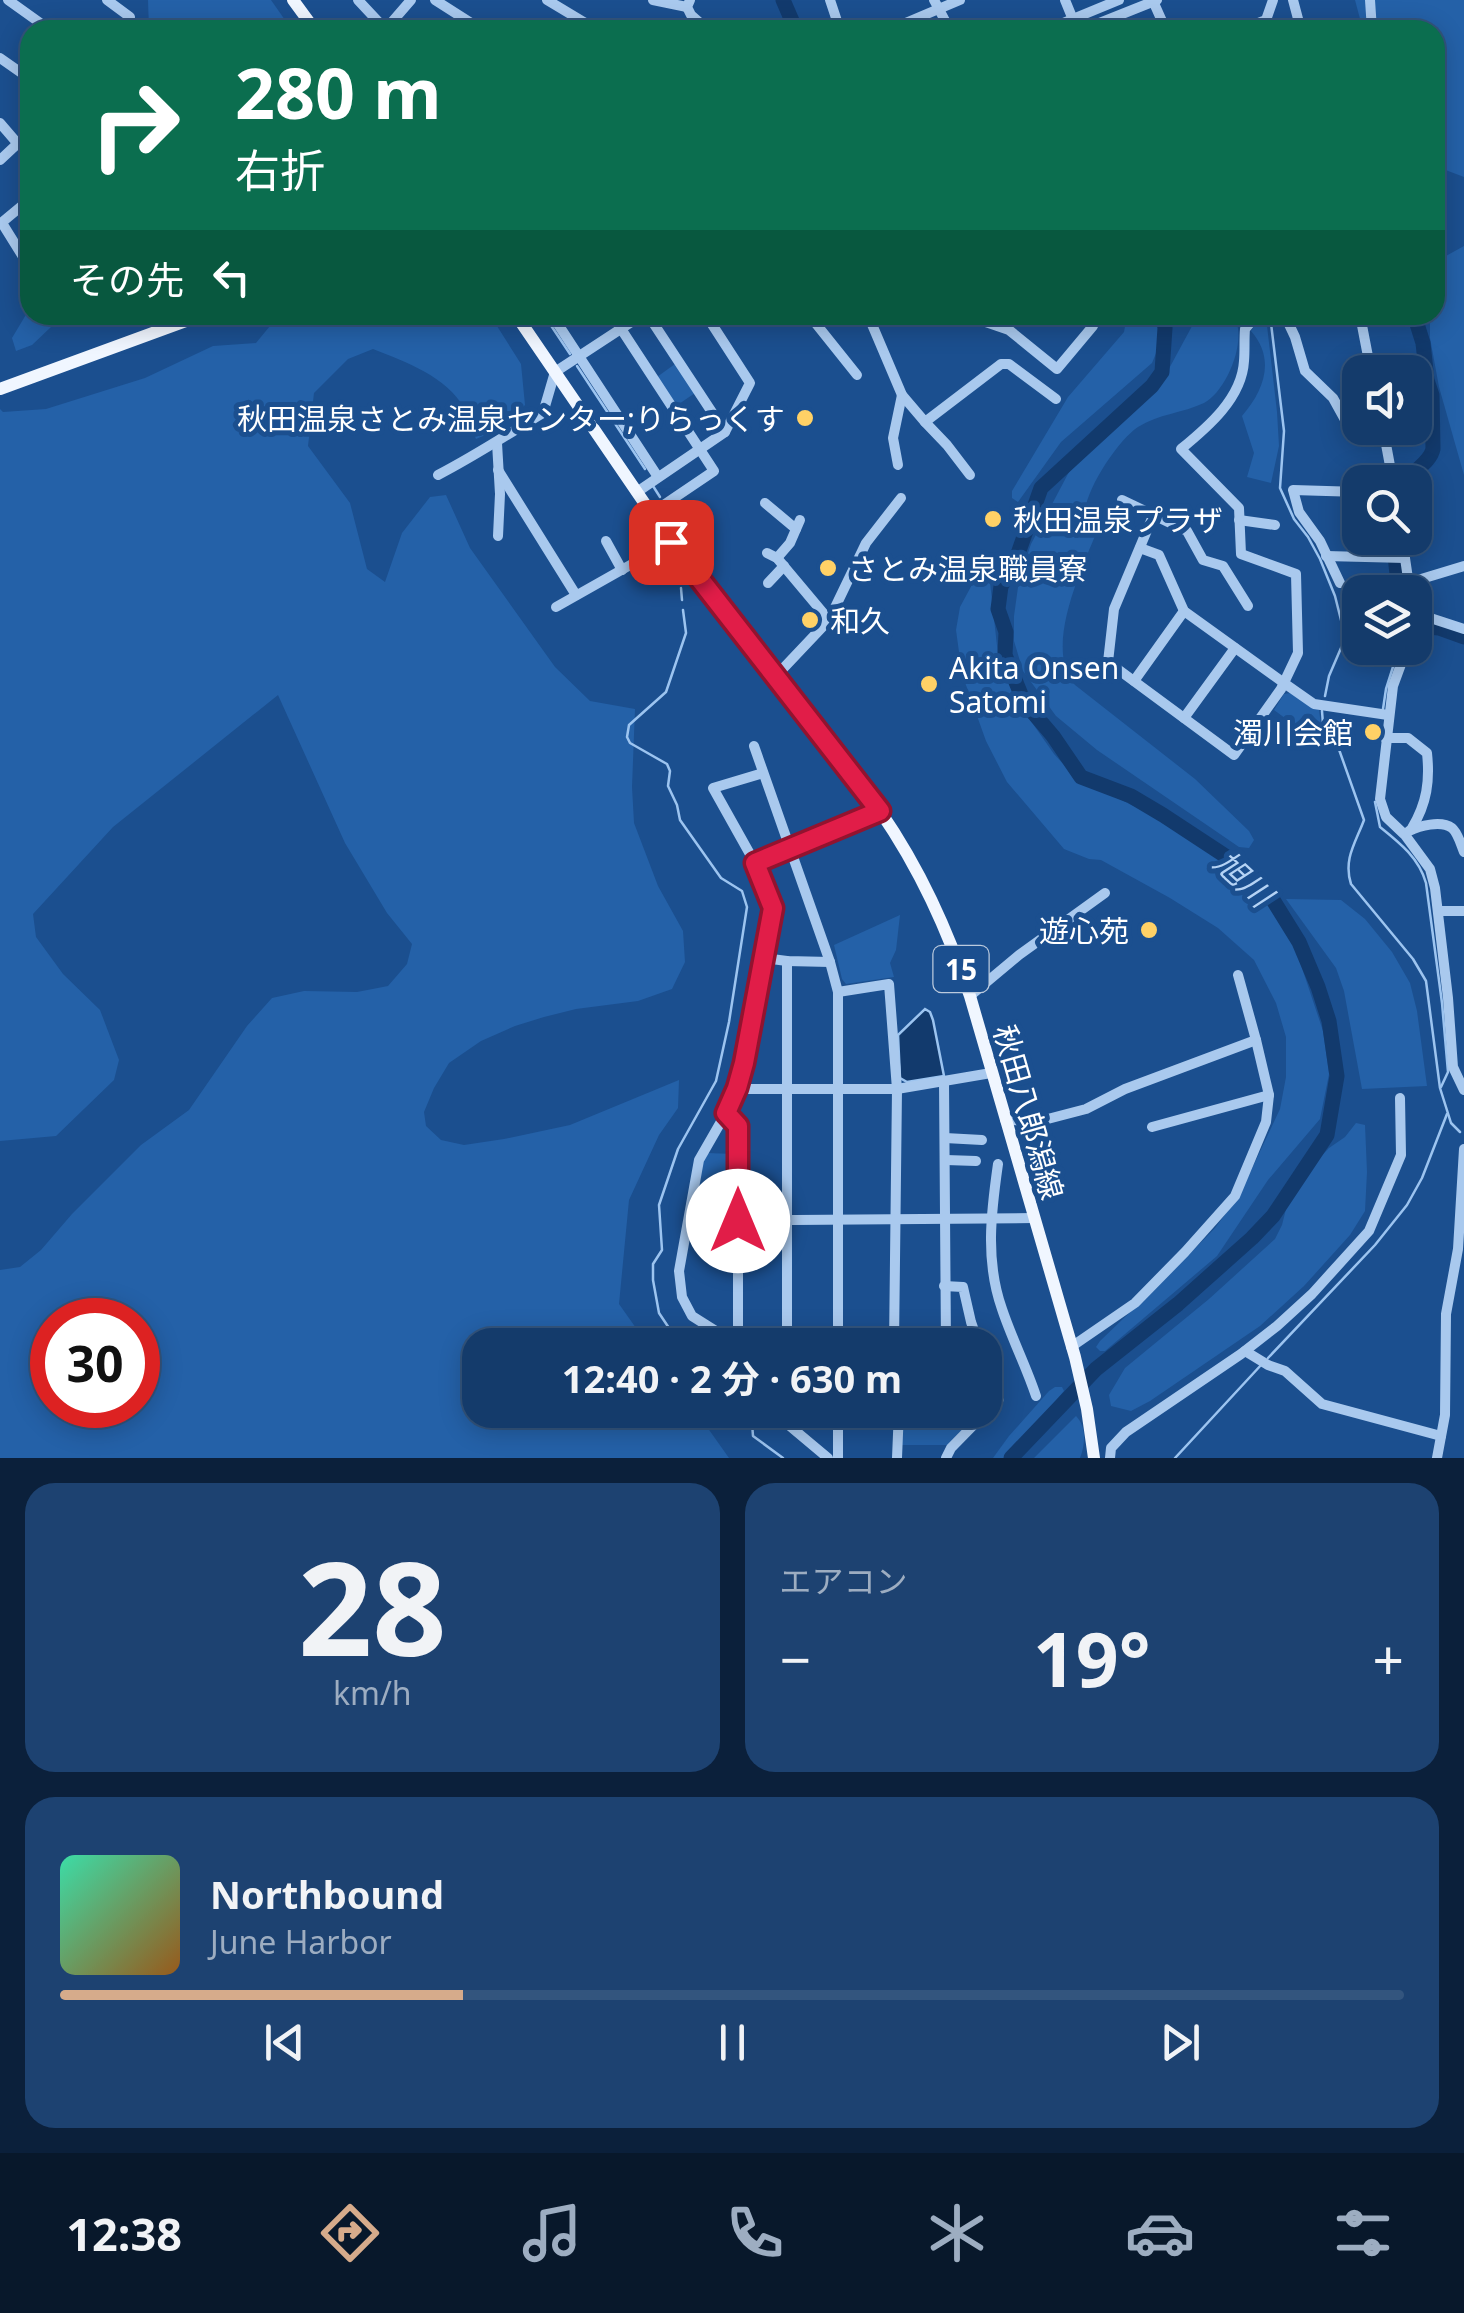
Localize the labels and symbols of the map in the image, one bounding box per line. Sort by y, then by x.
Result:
place label: 秋田温泉さとみ温泉センター;りらっくす [237,398,785,439]
marker: 秋田温泉さとみ温泉センター;りらっくす [794,407,816,429]
place label: 秋田温泉プラザ [1013,499,1223,540]
pin [629,500,714,585]
marker: 秋田温泉プラザ [982,508,1004,530]
place label: さとみ温泉職員寮 [848,548,1088,589]
marker: さとみ温泉職員寮 [817,557,839,579]
place label: 和久 [830,600,890,641]
marker: 和久 [799,609,821,631]
place label: Akita Onsen Satomi [949,647,1119,722]
marker: Akita Onsen Satomi [918,673,940,695]
place label: 濁川会館 [1233,712,1353,753]
marker: 濁川会館 [1362,721,1384,743]
water label: 旭川 [1206,840,1284,918]
place label: 遊心苑 [1039,910,1129,951]
marker: 遊心苑 [1138,919,1160,941]
road number: 15 [934,946,988,992]
street label: 秋田八郎潟線 [984,1020,1074,1204]
position arrow [686,1169,790,1273]
speed limit sign: 30 [30,1298,160,1428]

